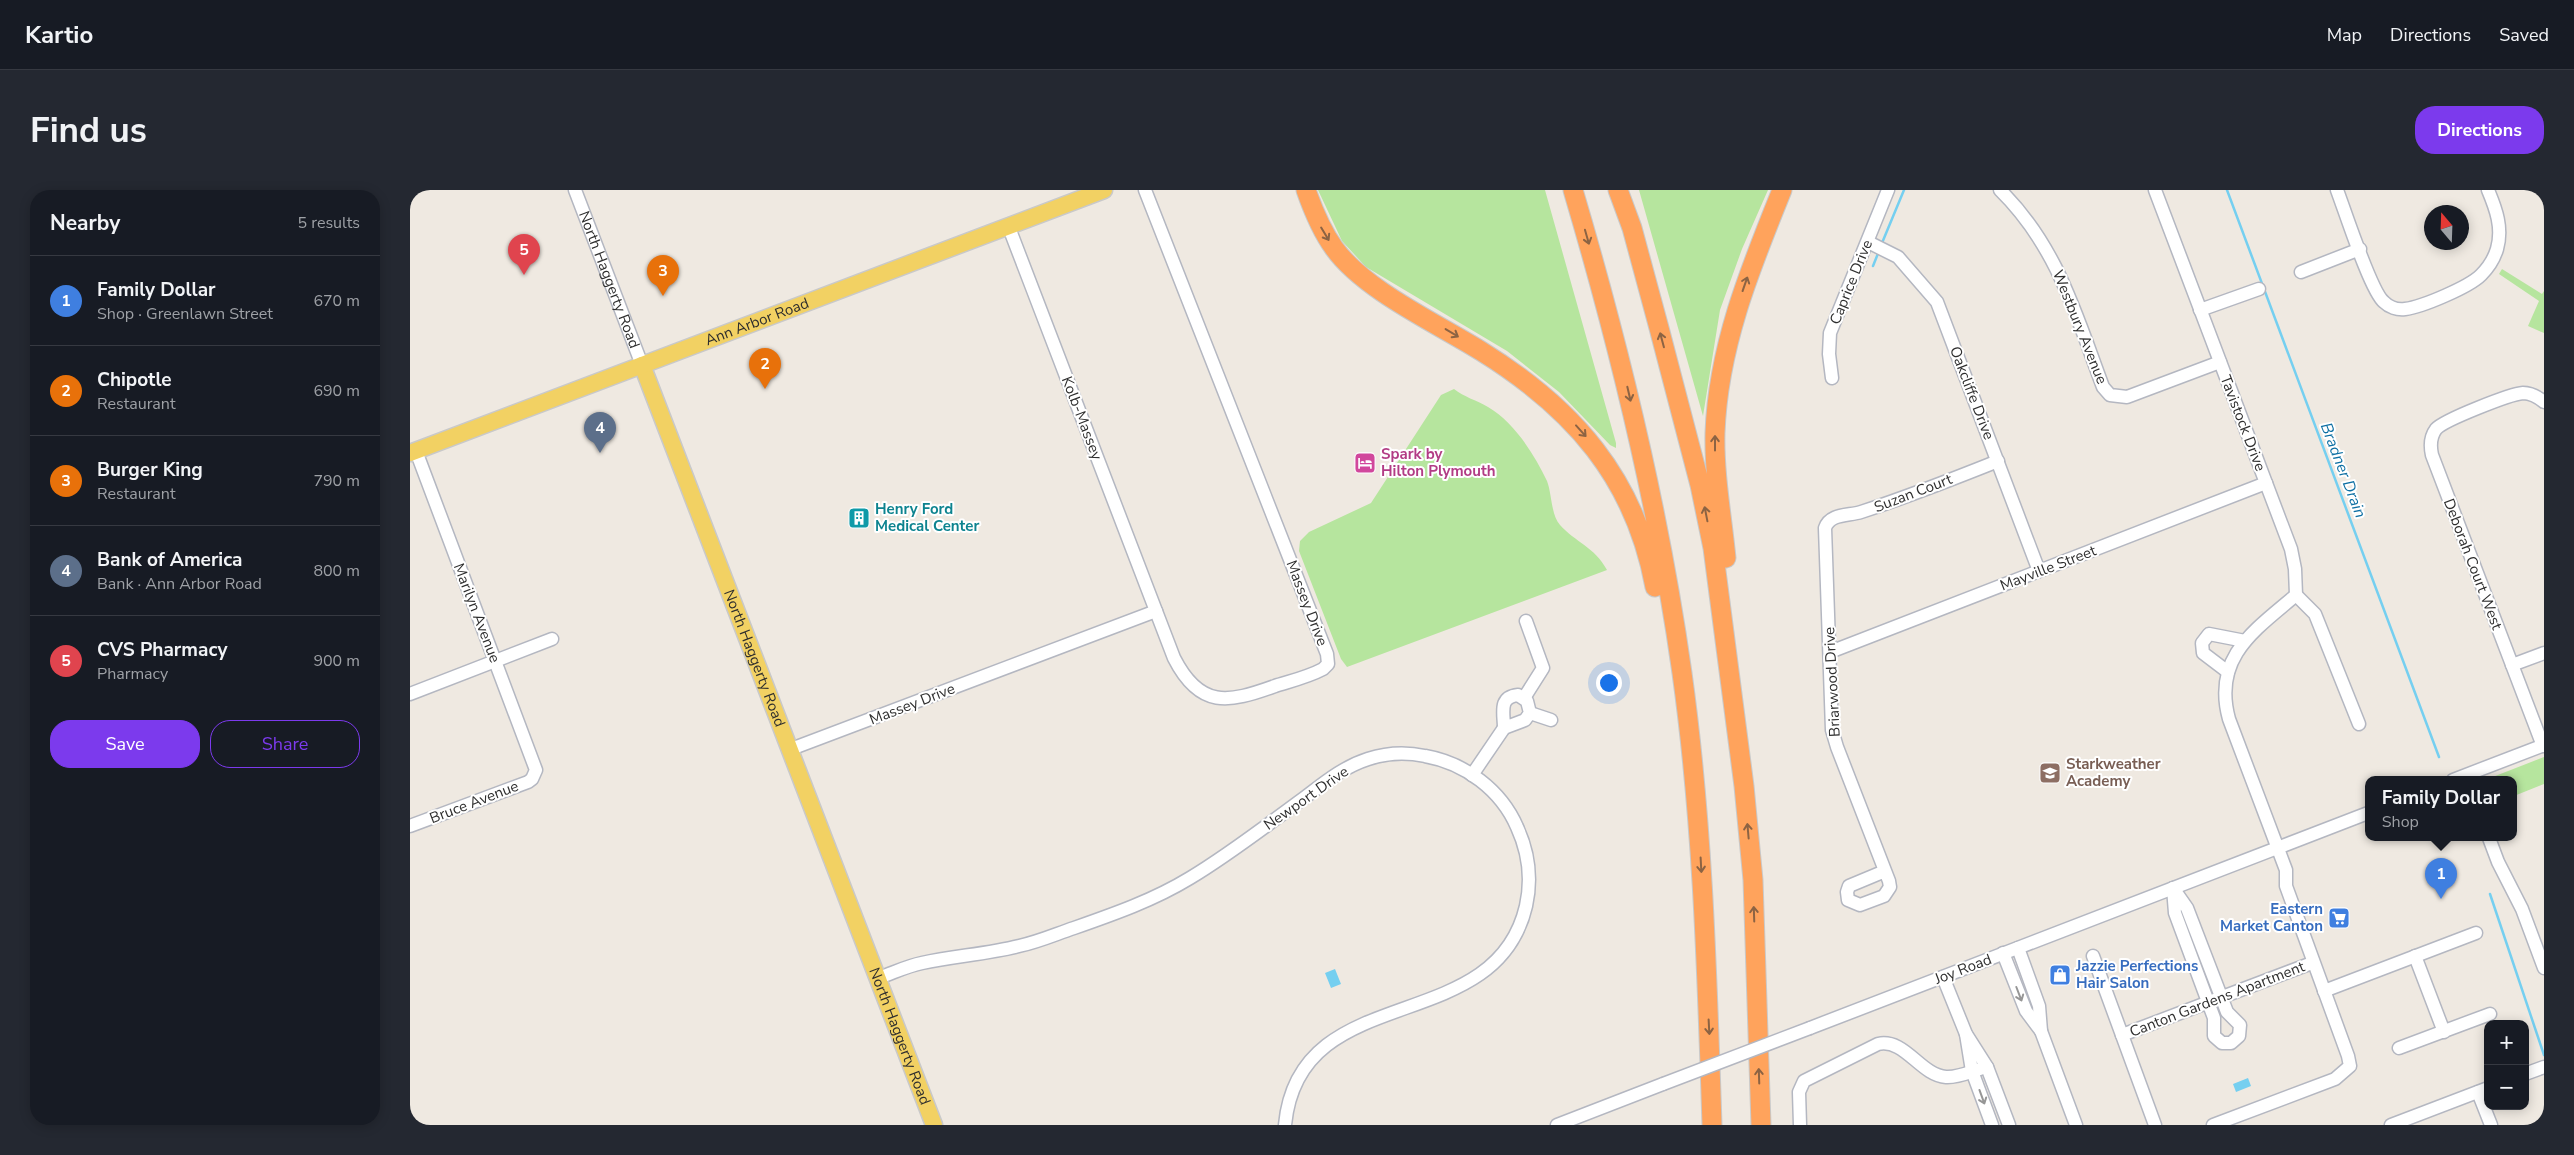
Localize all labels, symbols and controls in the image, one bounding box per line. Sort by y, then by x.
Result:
text: Kartio [25,19,93,51]
text: Map [2327,23,2362,47]
text: Directions [2390,23,2471,47]
text: Saved [2499,23,2549,47]
button: Directions [2415,106,2544,154]
text: Find us [30,107,147,154]
north arrow [2424,205,2469,250]
street label: North Haggerty Road [574,208,645,351]
text: Nearby [50,209,120,237]
text: 5 results [298,212,360,234]
one-way arrow [1321,227,1331,241]
one-way arrow [1583,228,1592,244]
pin: 5 [508,234,540,275]
street label: Caprice Drive [1825,237,1877,327]
pin: 3 [647,255,679,296]
street label: Westbury Avenue [2048,267,2112,387]
text: Family Dollar [97,277,216,303]
one-way arrow [1741,277,1750,293]
text: 1 [61,290,71,312]
text: 670 m [313,290,360,312]
street label: Ann Arbor Road [702,293,812,350]
text: Shop · Greenlawn Street [97,303,273,325]
one-way arrow [1444,329,1458,339]
one-way arrow [1657,332,1667,348]
street label: Oakcliffe Drive [1945,343,1999,443]
pin: 2 [749,348,781,389]
text: Chipotle [97,367,172,393]
street label: Tavistock Drive [2215,372,2271,474]
street label: Kolb-Massey [1057,373,1107,463]
text: 2 [61,380,71,402]
text: 690 m [313,380,360,402]
one-way arrow [1625,385,1634,401]
text: Restaurant [97,393,176,415]
pin: 4 [584,412,616,453]
water label: Bradner Drain [2315,419,2371,521]
one-way arrow [1575,424,1587,437]
one-way arrow [1710,436,1720,452]
place label: Spark by Hilton Plymouth [1381,444,1495,481]
hotel icon: Spark by Hilton Plymouth [1353,451,1377,475]
text: Burger King [97,457,203,483]
street label: Suzan Court [1871,469,1956,517]
text: 3 [61,470,71,492]
text: 790 m [313,470,360,492]
text: Restaurant [97,483,176,505]
street label: Deborah Court West [2439,496,2508,633]
place label: Henry Ford Medical Center [875,499,979,536]
building icon: Henry Ford Medical Center [847,506,871,530]
one-way arrow [1701,506,1711,522]
street label: Mayville Street [1997,540,2100,596]
text: Bank of America [97,547,242,573]
street label: Massey Drive [1281,557,1333,649]
text: 4 [61,560,71,582]
text: 800 m [313,560,360,582]
street label: Marilyn Avenue [449,560,505,666]
text: Bank · Ann Arbor Road [97,573,262,595]
street label: North Haggerty Road [719,587,790,730]
street label: Briarwood Drive [1819,626,1845,738]
text: CVS Pharmacy [97,637,228,663]
text: 5 [61,650,71,672]
text: 900 m [313,650,360,672]
text: Pharmacy [97,663,168,685]
your location [1596,670,1622,696]
street label: Massey Drive [866,678,958,730]
button: Save [50,720,200,768]
button: Share [210,720,360,768]
place label: Starkweather Academy [2066,754,2161,791]
street label: Newport Drive [1260,761,1352,835]
school or university icon: Starkweather Academy [2038,761,2062,785]
street label: Bruce Avenue [427,776,521,828]
popup [2365,776,2517,841]
text: Family Dollar [2382,785,2500,811]
text: Shop [2382,811,2419,833]
one-way arrow [1744,824,1753,840]
one-way arrow [1697,857,1706,873]
pin: 1 [2425,858,2457,899]
place label: Eastern Market Canton [2220,899,2323,936]
one-way arrow [1749,906,1758,922]
supermarket icon: Eastern Market Canton [2327,906,2351,930]
street label: Joy Road [1931,949,1994,989]
place label: Jazzie Perfections Hair Salon [2075,956,2198,993]
street label: Canton Gardens Apartment [2127,956,2308,1042]
shop icon: Jazzie Perfections Hair Salon [2048,963,2072,987]
street label: North Haggerty Road [864,965,935,1108]
one-way arrow [2015,986,2024,1001]
one-way arrow [1704,1019,1713,1035]
map controls [2484,1020,2529,1110]
button: + [2484,1020,2529,1065]
button: − [2484,1065,2529,1110]
one-way arrow [1754,1069,1764,1085]
one-way arrow [1978,1088,1987,1104]

